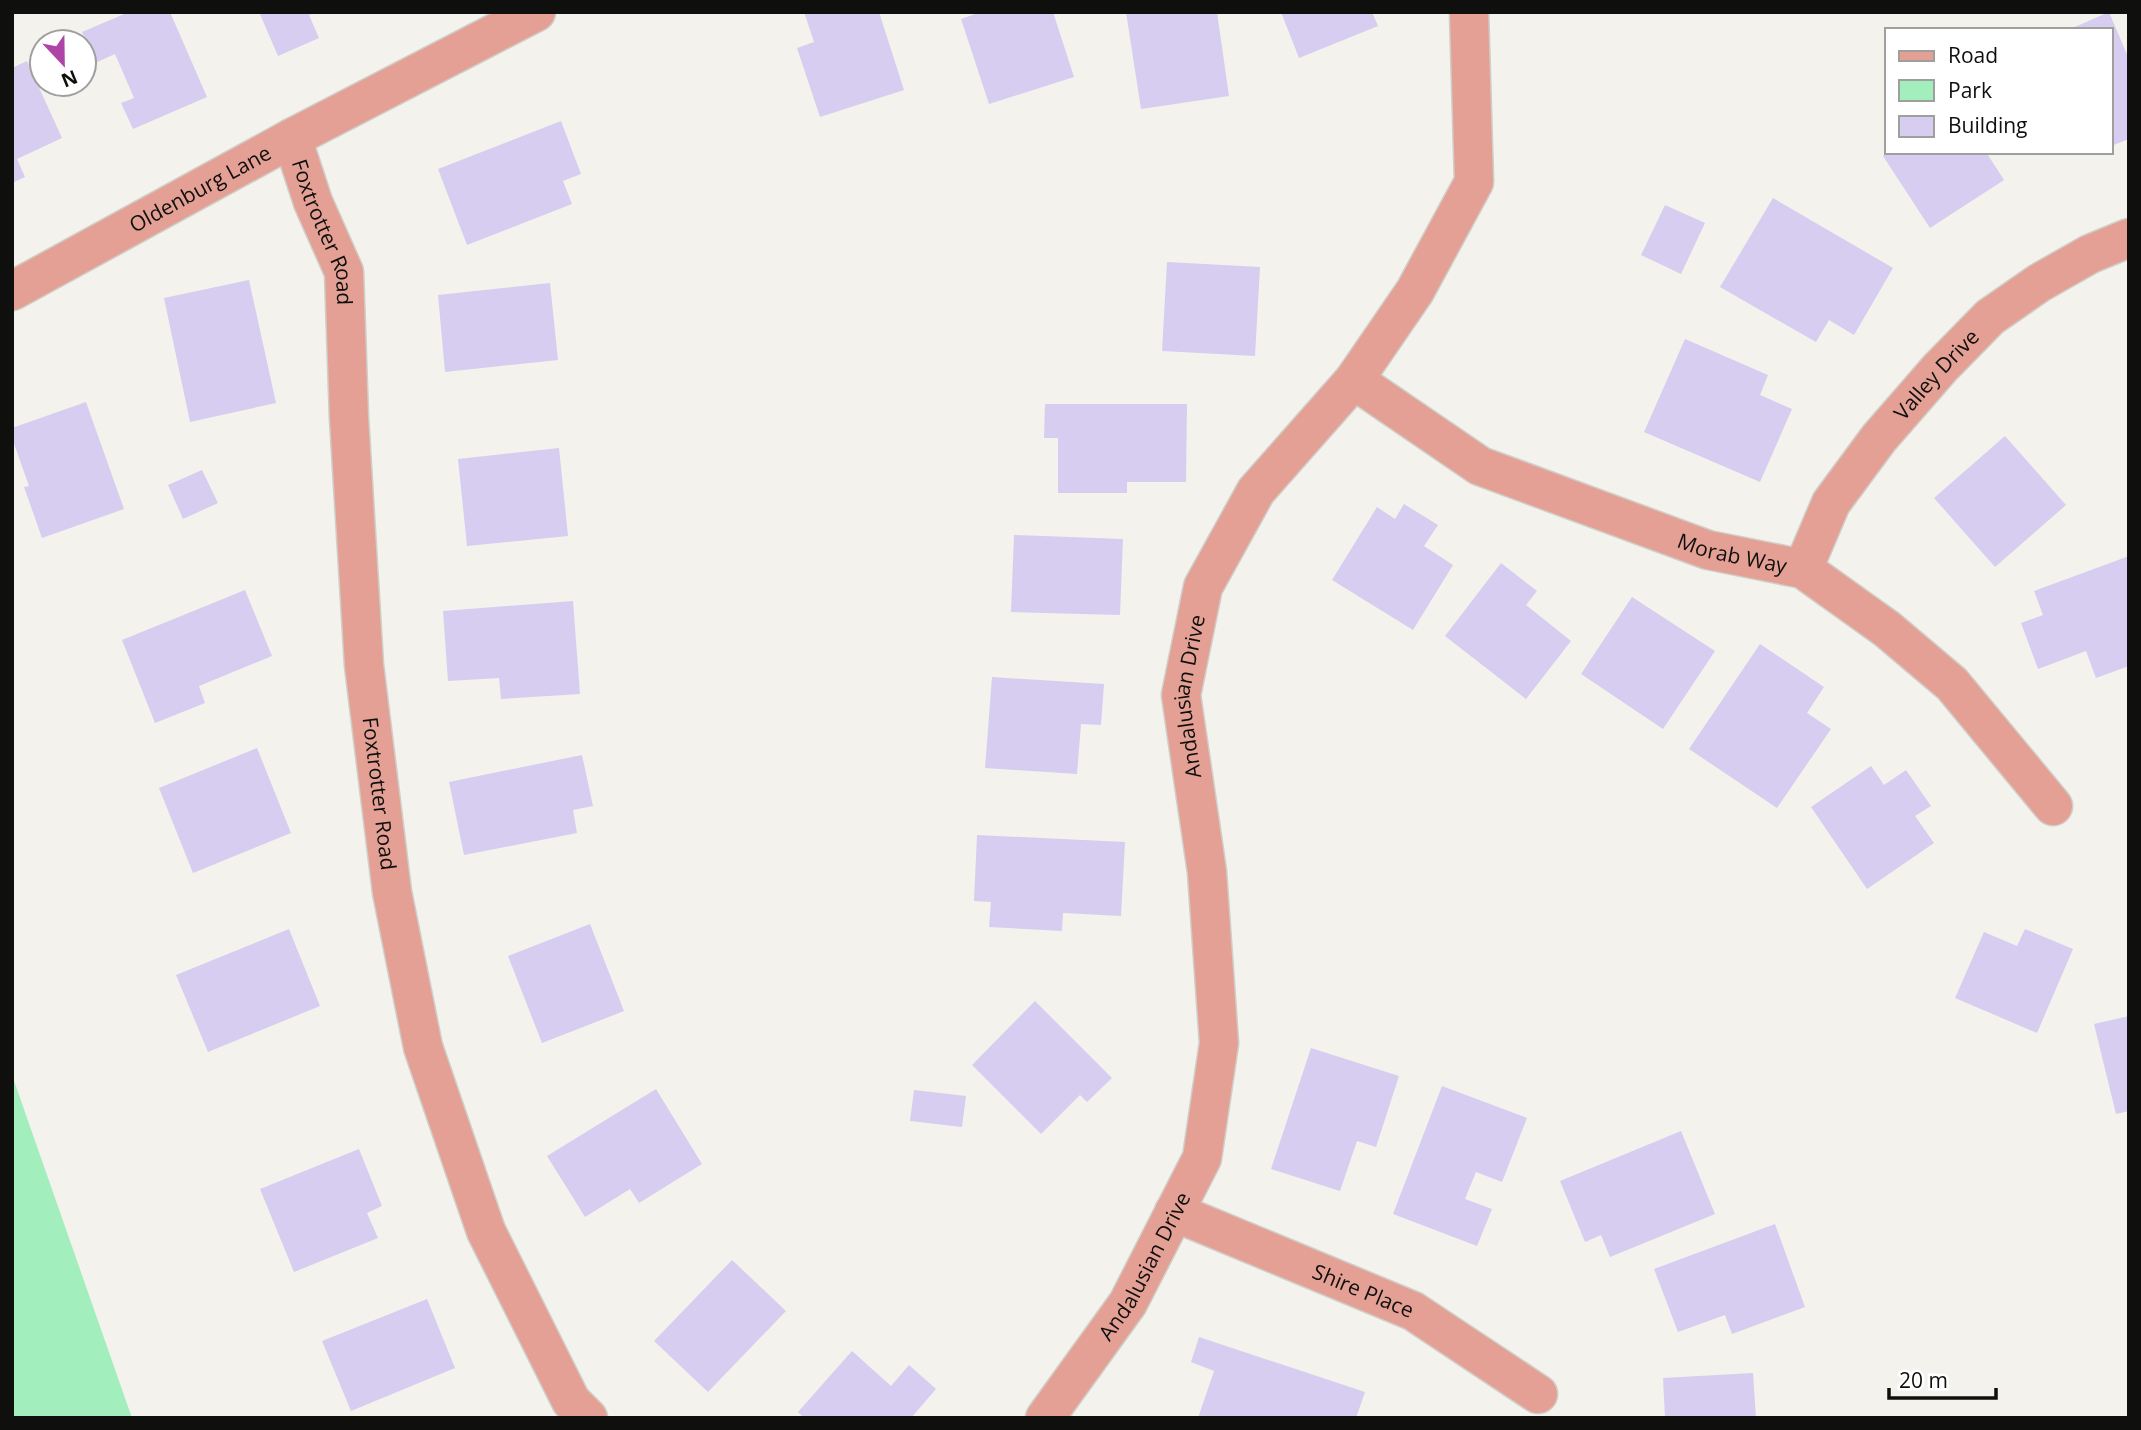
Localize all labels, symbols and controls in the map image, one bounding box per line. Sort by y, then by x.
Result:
north arrow [28,28,98,98]
legend [1885,28,2113,154]
text: Road [1948,41,1998,69]
text: N [57,64,81,94]
text: Park [1948,76,1992,104]
text: Building [1948,111,2027,139]
street label: Oldenburg Lane [124,138,276,238]
street label: Foxtrotter Road [286,155,359,306]
street label: Valley Drive [1887,323,1985,426]
street label: Morab Way [1674,526,1790,580]
street label: Andalusian Drive [1167,612,1211,780]
street label: Foxtrotter Road [357,715,403,872]
street label: Andalusian Drive [1092,1187,1196,1346]
street label: Shire Place [1309,1257,1418,1324]
scale bar [1889,1356,1996,1400]
text: 20 m [1899,1366,1948,1394]

